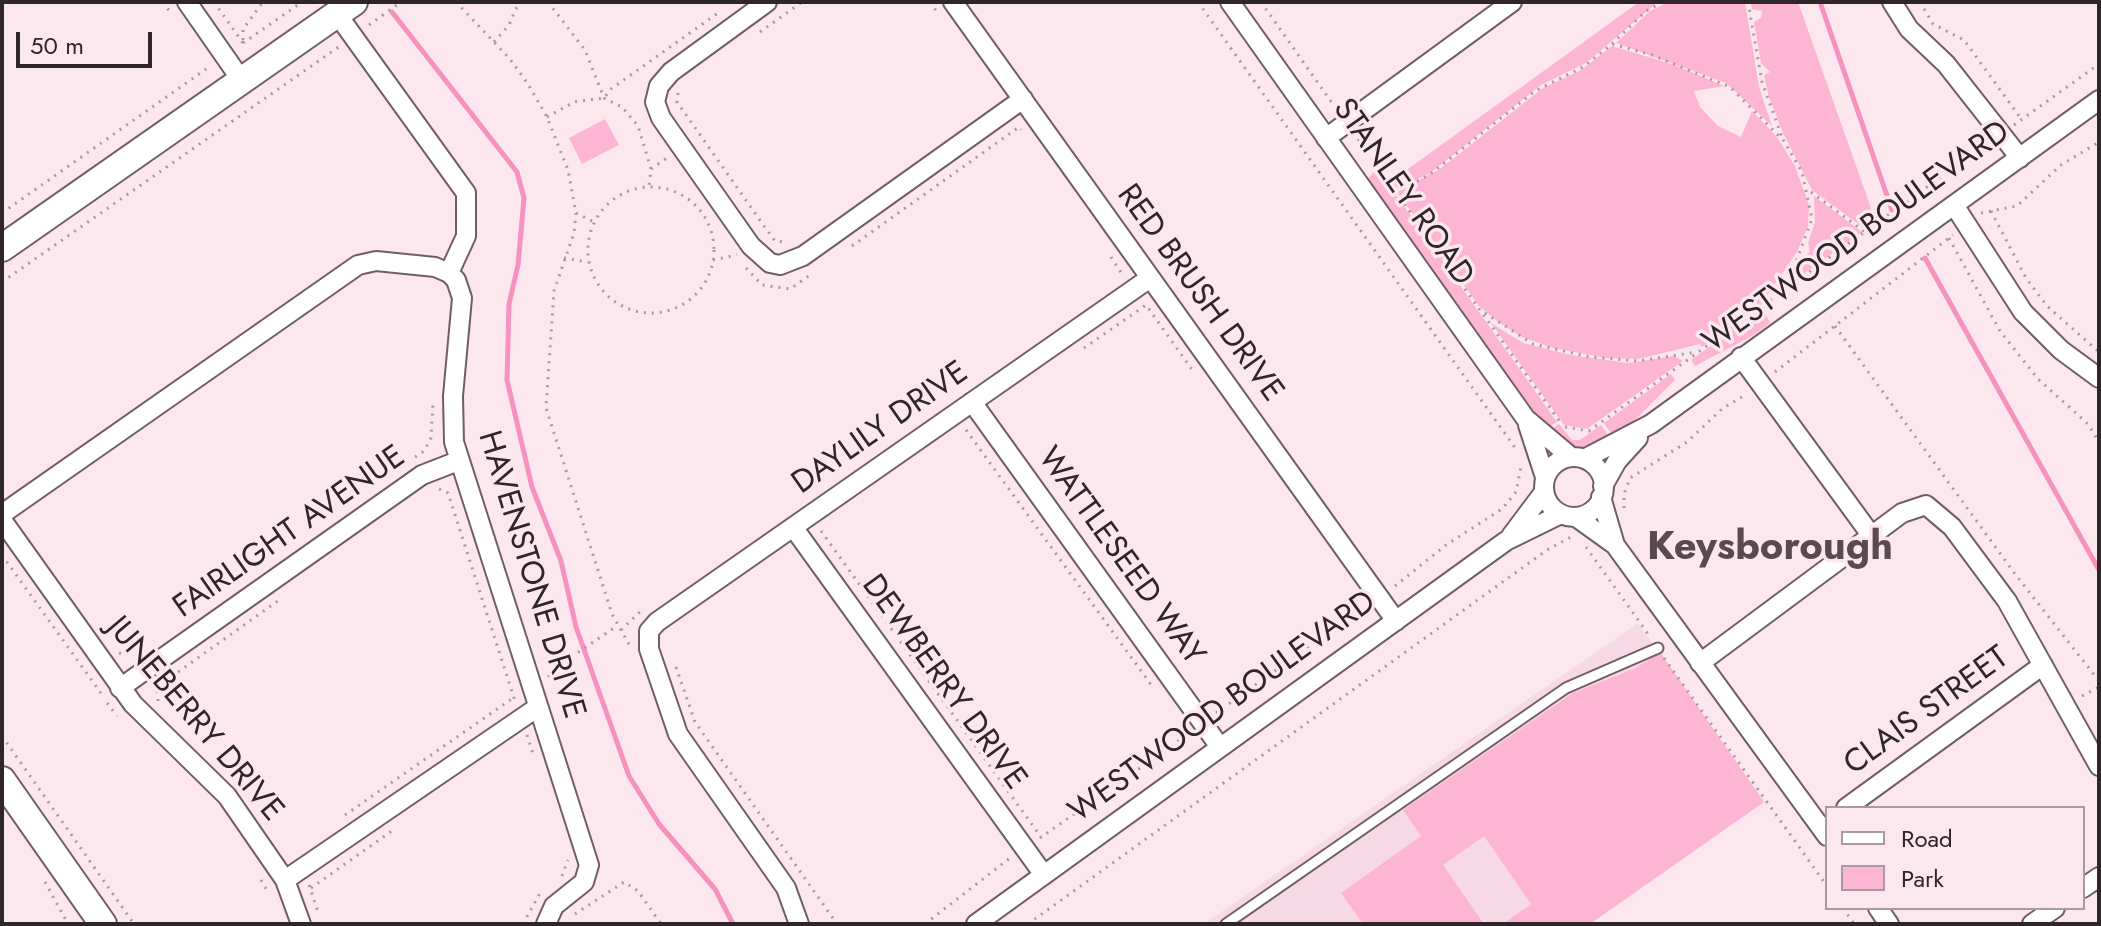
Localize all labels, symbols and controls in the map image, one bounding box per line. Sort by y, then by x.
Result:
scale bar [20,16,156,66]
text: 50 m [30,28,84,63]
street label: STANLEY ROAD [1323,92,1481,294]
street label: WESTWOOD BOULEVARD [1696,114,2018,362]
street label: RED BRUSH DRIVE [1107,178,1291,410]
street label: DAYLILY DRIVE [786,354,976,504]
street label: HAVENSTONE DRIVE [468,427,592,723]
street label: FAIRLIGHT AVENUE [167,439,413,627]
street label: WATTLESEED WAY [1028,441,1212,673]
district label: Keysborough [1647,525,1893,573]
street label: DEWBERRY DRIVE [852,568,1034,798]
street label: WESTWOOD BOULEVARD [1062,584,1384,832]
street label: JUNEBERRY DRIVE [97,610,291,830]
street label: CLAIS STREET [1837,640,2017,784]
legend [1825,806,2085,910]
text: Road [1901,821,1953,856]
text: Park [1901,861,1944,896]

